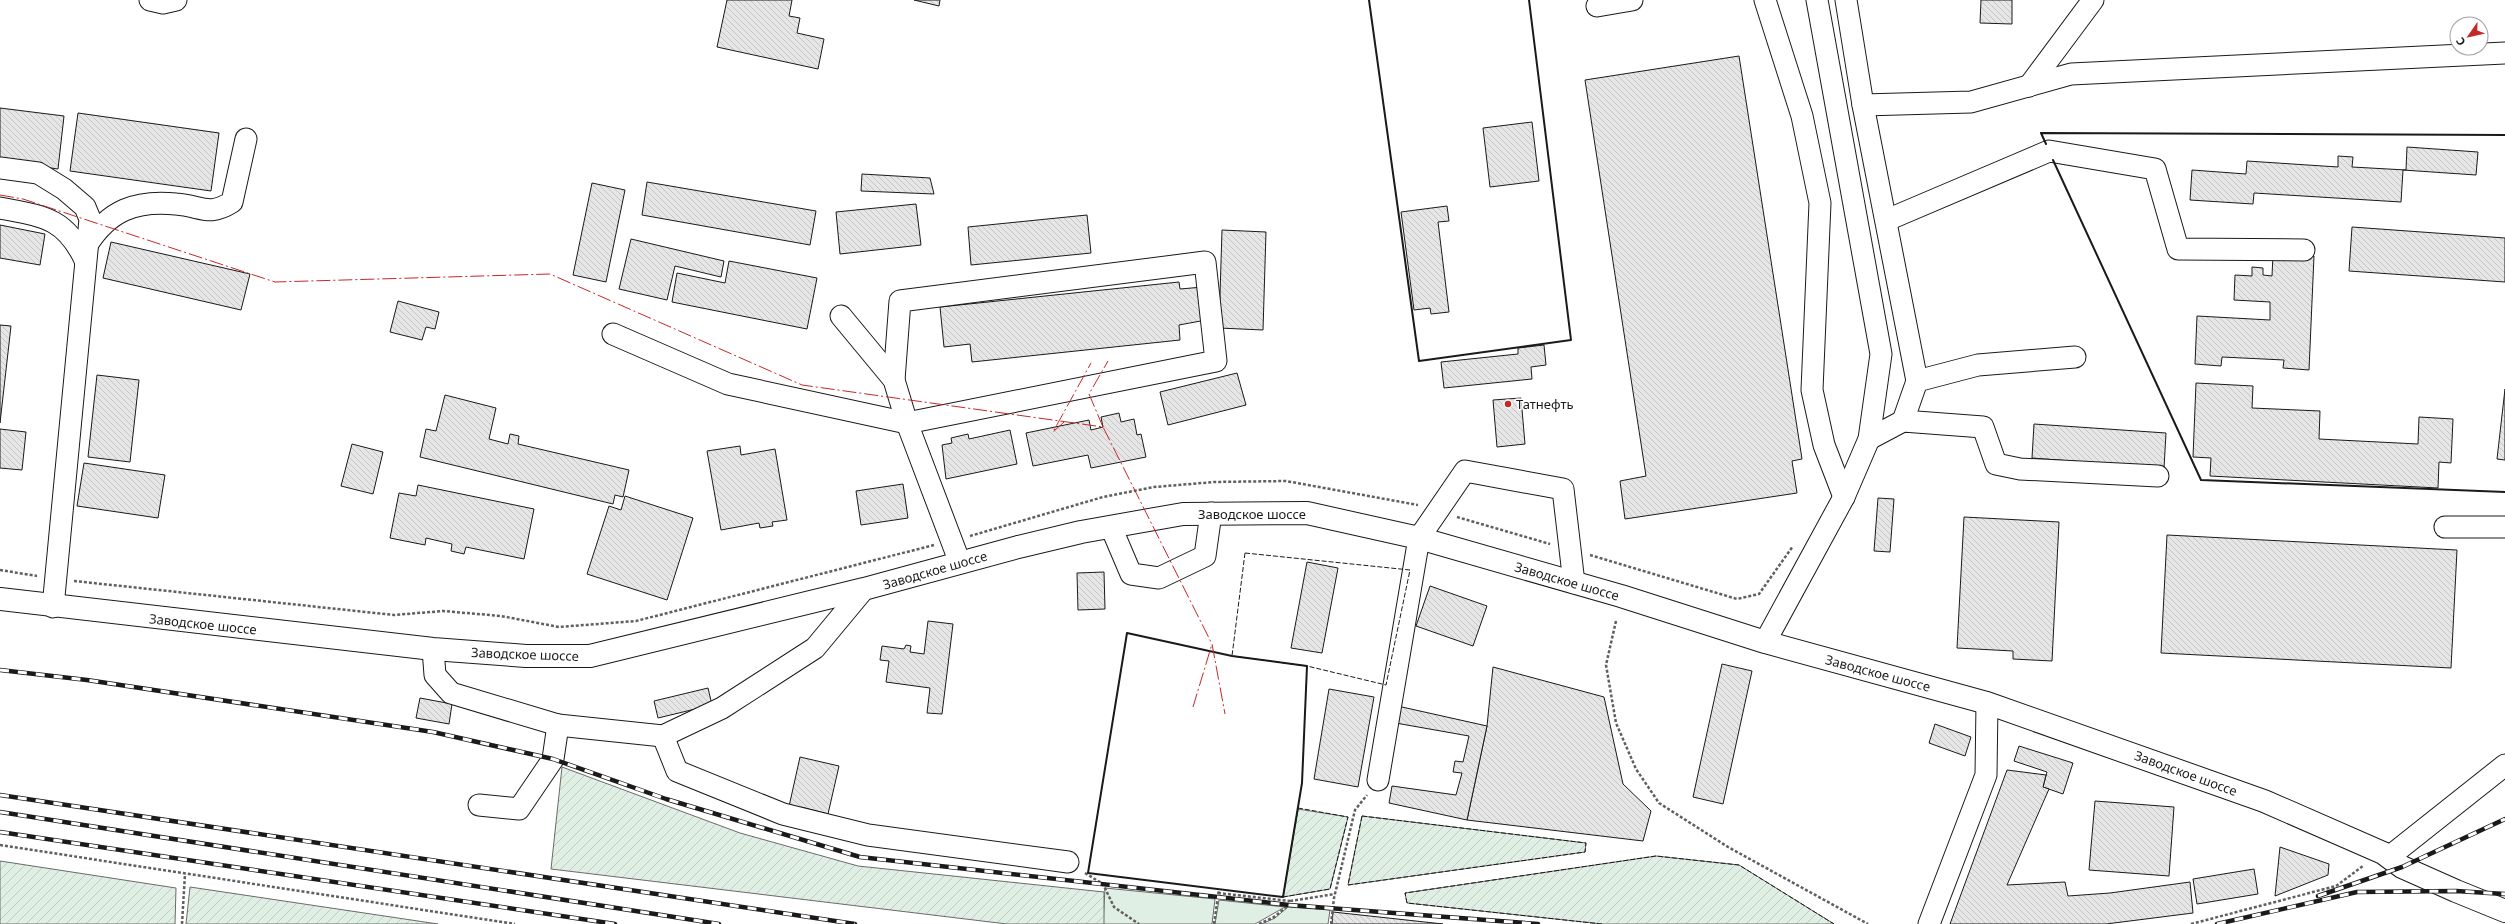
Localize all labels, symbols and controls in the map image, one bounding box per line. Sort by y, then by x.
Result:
north arrow [2449,16,2489,56]
text: С [2452,35,2469,49]
place label: Татнефть [1516,395,1574,413]
marker: Татнефть [1503,399,1513,409]
street label: Заводское шоссе [1198,505,1306,523]
street label: Заводское шоссе [881,546,989,594]
street label: Заводское шоссе [1513,557,1621,605]
street label: Заводское шоссе [148,609,258,639]
street label: Заводское шоссе [471,643,579,665]
street label: Заводское шоссе [1824,650,1932,696]
street label: Заводское шоссе [2132,746,2240,800]

